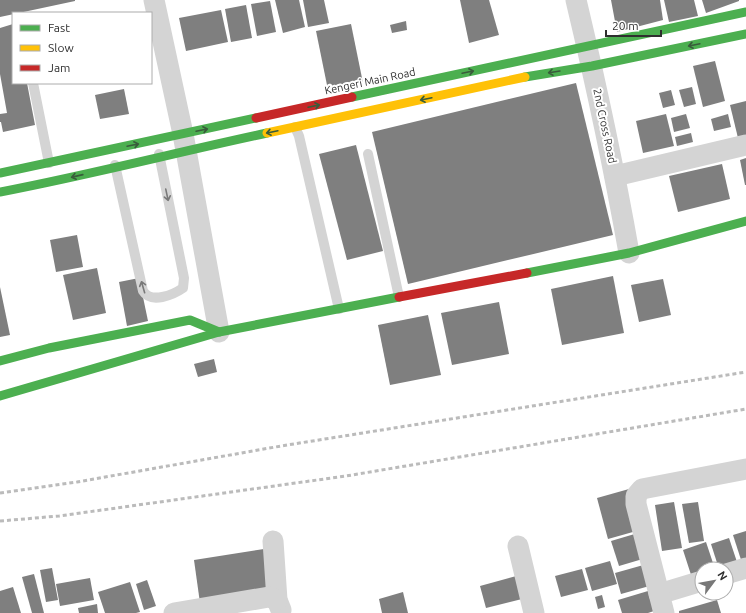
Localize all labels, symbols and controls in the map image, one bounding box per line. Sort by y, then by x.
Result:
legend [12,12,152,84]
scale bar [606,12,661,38]
text: 20 m [612,19,639,32]
text: Fast [48,21,70,34]
text: Slow [48,41,74,54]
one-way arrow [688,41,701,49]
text: Jam [48,61,70,74]
street label: Kengeri Main Road [323,65,417,97]
one-way arrow [461,67,474,75]
one-way arrow [548,68,561,76]
street label: 2nd Cross Road [591,87,619,165]
one-way arrow [420,95,433,103]
one-way arrow [307,101,320,109]
one-way arrow [195,126,208,134]
one-way arrow [266,128,279,136]
one-way arrow [127,140,140,148]
one-way arrow [71,173,84,181]
one-way arrow [164,188,172,201]
one-way arrow [139,281,146,294]
north arrow [694,561,734,601]
text: N [715,569,730,582]

